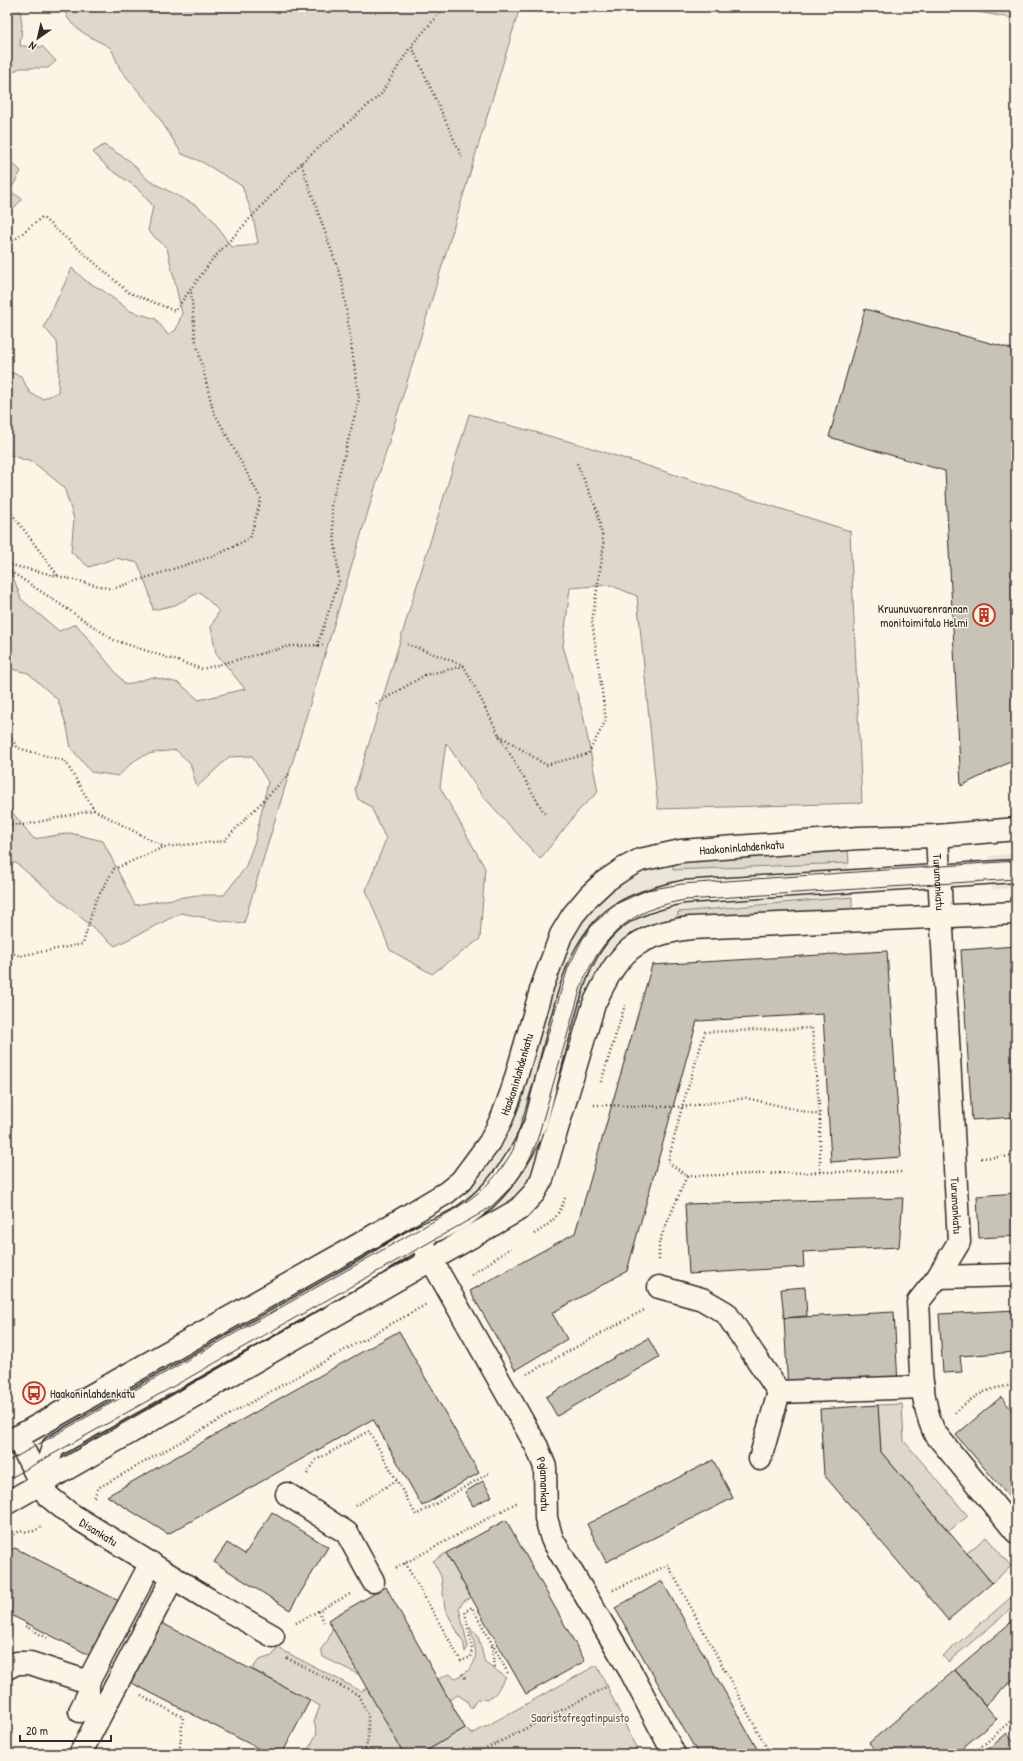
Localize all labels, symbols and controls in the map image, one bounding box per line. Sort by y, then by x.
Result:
north arrow [18,18,58,58]
text: N [26,39,39,54]
place label: Kruunuvuorenrannan monitoimitalo Helmi [878,600,968,631]
building icon: Kruunuvuorenrannan monitoimitalo Helmi [971,602,997,628]
street label: Haakoninlahdenkatu [699,835,785,858]
street label: Turumankatu [929,853,950,911]
street label: Haakoninlahdenkatu [495,1031,537,1118]
street label: Turumankatu [947,1177,967,1234]
bus stop icon: Haakoninlahdenkatu [21,1380,47,1406]
place label: Haakoninlahdenkatu [50,1385,135,1402]
street label: Pojamankatu [533,1454,554,1512]
street label: Disankatu [77,1513,121,1550]
park label: Saaristofregatinpuisto [531,1709,629,1726]
scale bar [20,1717,111,1743]
text: 20 m [26,1722,48,1739]

